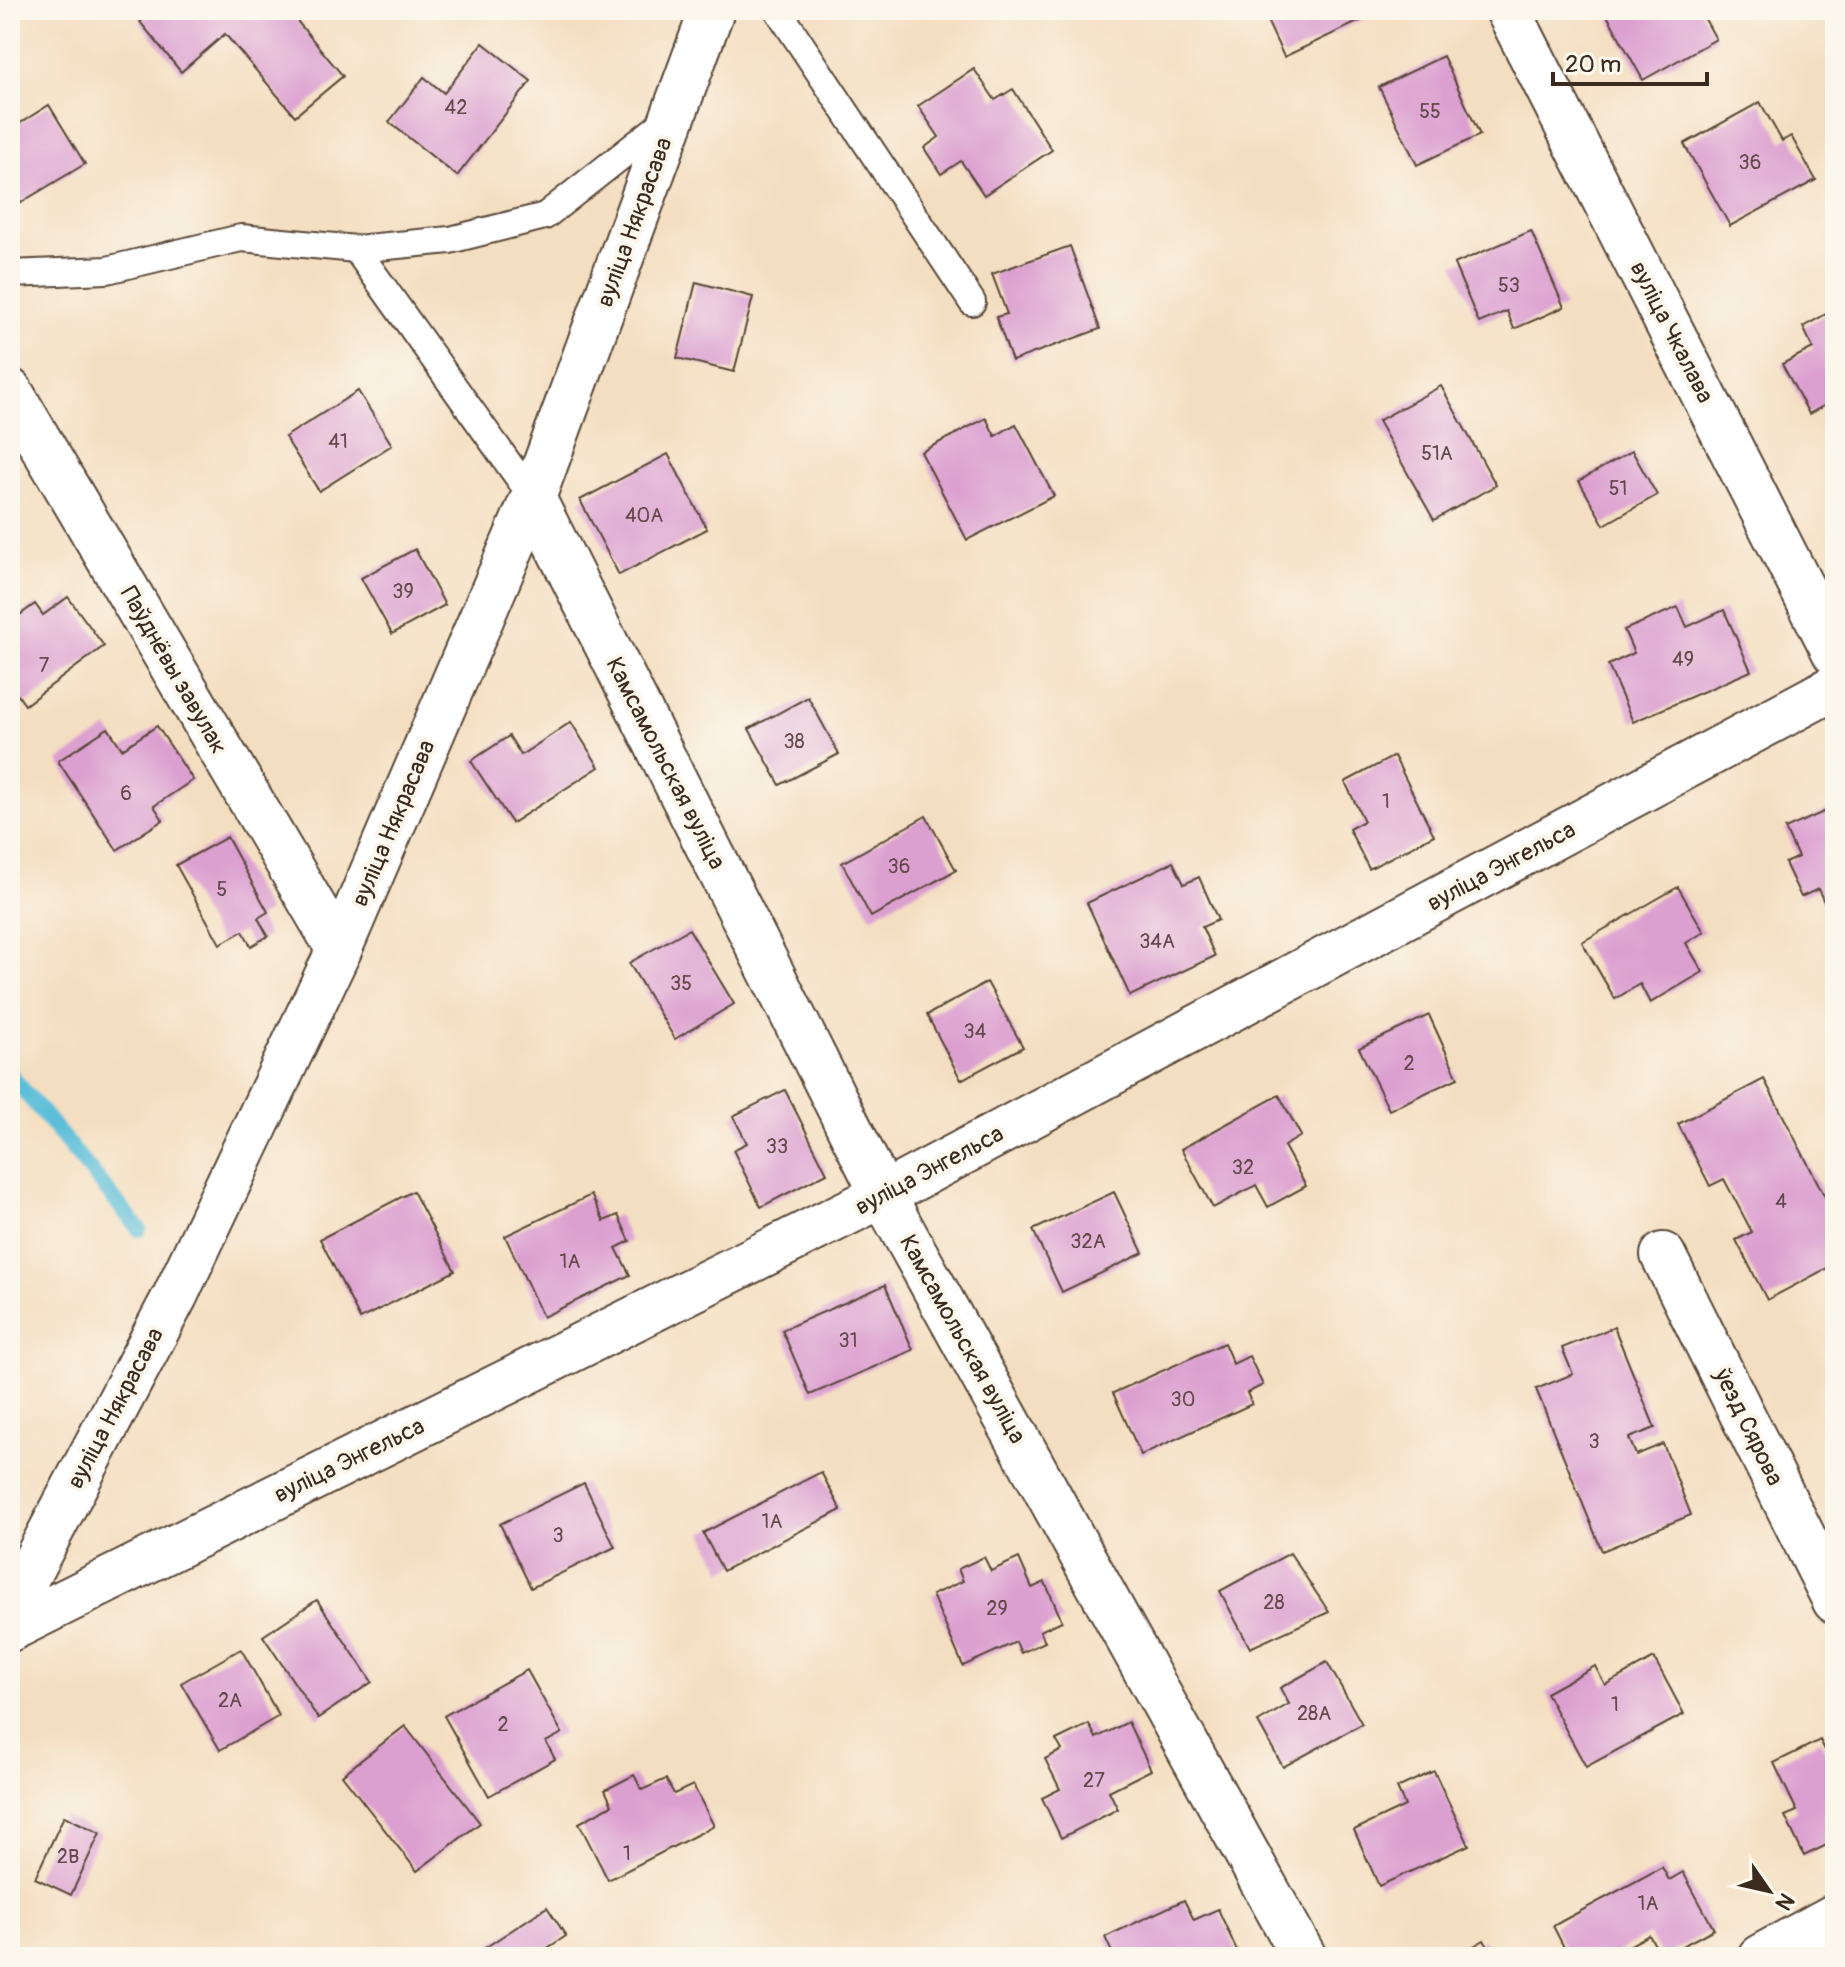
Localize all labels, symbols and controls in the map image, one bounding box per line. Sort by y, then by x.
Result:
scale bar [1553,36,1707,86]
text: 20 m [1565,50,1621,79]
house number: 42 [445,95,467,120]
house number: 55 [1419,99,1441,124]
street label: вуліца Някрасава [590,134,679,311]
house number: 36 [1739,150,1761,175]
street label: вуліца Чкалава [1623,257,1720,408]
house number: 53 [1498,273,1520,298]
house number: 41 [328,429,348,454]
house number: 51А [1421,441,1453,466]
house number: 51 [1609,476,1627,501]
house number: 40А [625,503,663,528]
house number: 39 [392,579,414,604]
street label: Паўднёвы завулак [114,581,233,759]
house number: 49 [1672,647,1694,672]
street label: Камсамольская вуліца [600,652,732,874]
house number: 7 [39,653,50,678]
house number: 38 [783,729,805,754]
street label: вуліца Някрасава [345,736,442,911]
house number: 6 [120,781,132,806]
house number: 1 [1382,789,1390,814]
street label: вуліца Энгельса [1422,815,1580,918]
house number: 36 [888,854,910,879]
house number: 5 [217,877,227,902]
house number: 34А [1139,929,1175,954]
house number: 35 [670,971,692,996]
house number: 34 [964,1019,987,1044]
house number: 2 [1403,1051,1415,1076]
street label: вуліца Энгельса [850,1119,1008,1222]
house number: 33 [766,1134,788,1159]
house number: 32 [1232,1155,1254,1180]
house number: 4 [1775,1189,1787,1214]
house number: 32А [1070,1229,1106,1254]
street label: Камсамольская вуліца [893,1230,1032,1449]
house number: 1А [560,1249,580,1274]
street label: вуліца Някрасава [61,1323,170,1494]
house number: 31 [839,1328,857,1353]
street label: ўезд Сярова [1707,1363,1789,1490]
house number: 30 [1171,1387,1195,1412]
street label: вуліца Энгельса [269,1412,429,1509]
house number: 3 [1588,1429,1600,1454]
house number: 1А [762,1509,782,1534]
house number: 3 [552,1523,564,1548]
house number: 28 [1263,1590,1285,1615]
house number: 29 [986,1596,1008,1621]
house number: 2А [218,1688,242,1713]
house number: 1 [1611,1692,1619,1717]
house number: 28А [1297,1701,1331,1726]
house number: 2 [497,1712,509,1737]
house number: 27 [1083,1768,1105,1793]
house number: 1 [623,1841,631,1866]
house number: 2В [57,1844,79,1869]
north arrow [1729,1851,1809,1931]
text: N [1769,1888,1801,1916]
house number: 1А [1638,1891,1658,1916]

